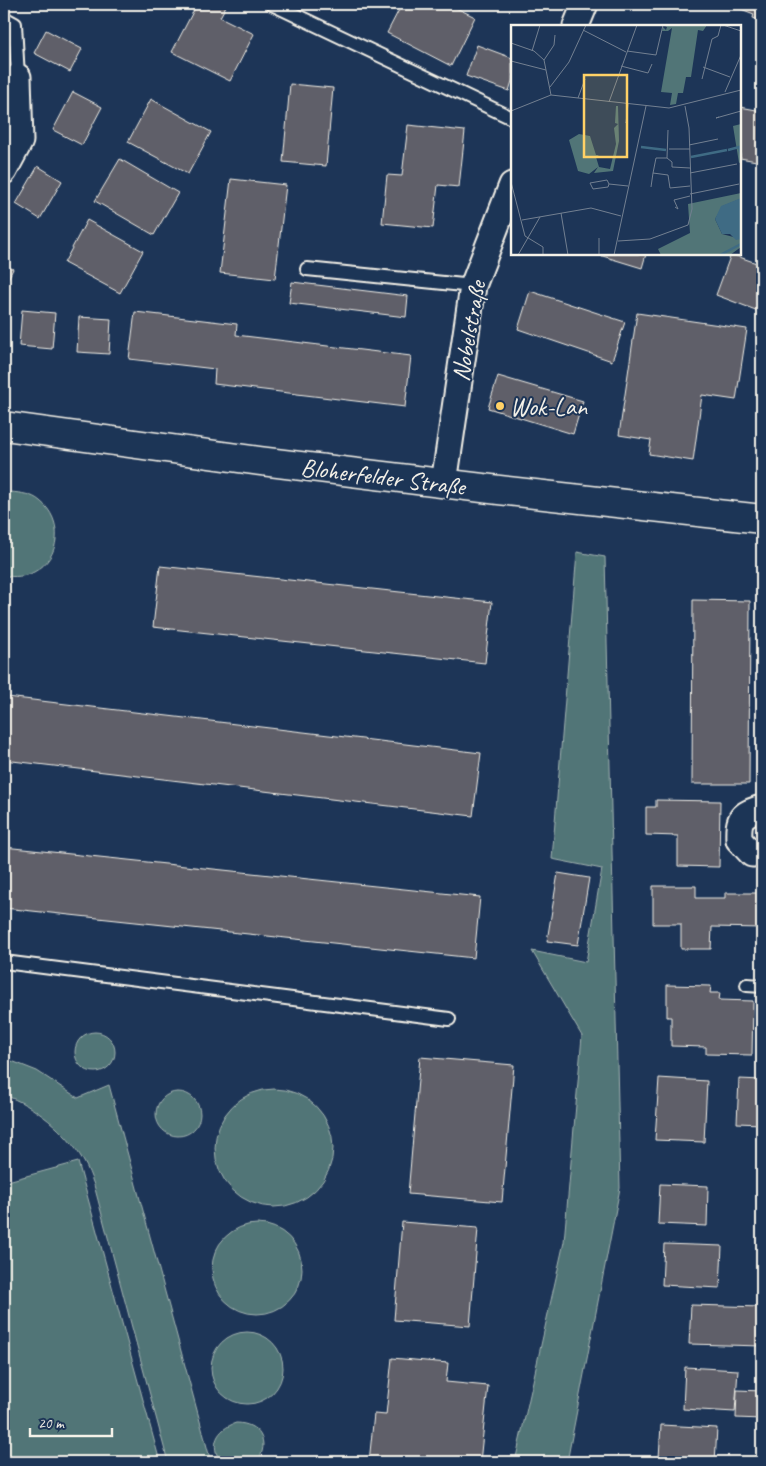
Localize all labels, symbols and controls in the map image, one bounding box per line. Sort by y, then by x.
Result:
inset map [511,25,741,255]
street label: Nobelstraße [444,277,494,384]
place label: Wok-Lan [510,391,588,423]
marker: Wok-Lan [494,400,506,412]
street label: Bloherfelder Straße [299,451,469,503]
scale bar [30,1406,112,1438]
text: 20 m [38,1414,65,1433]

